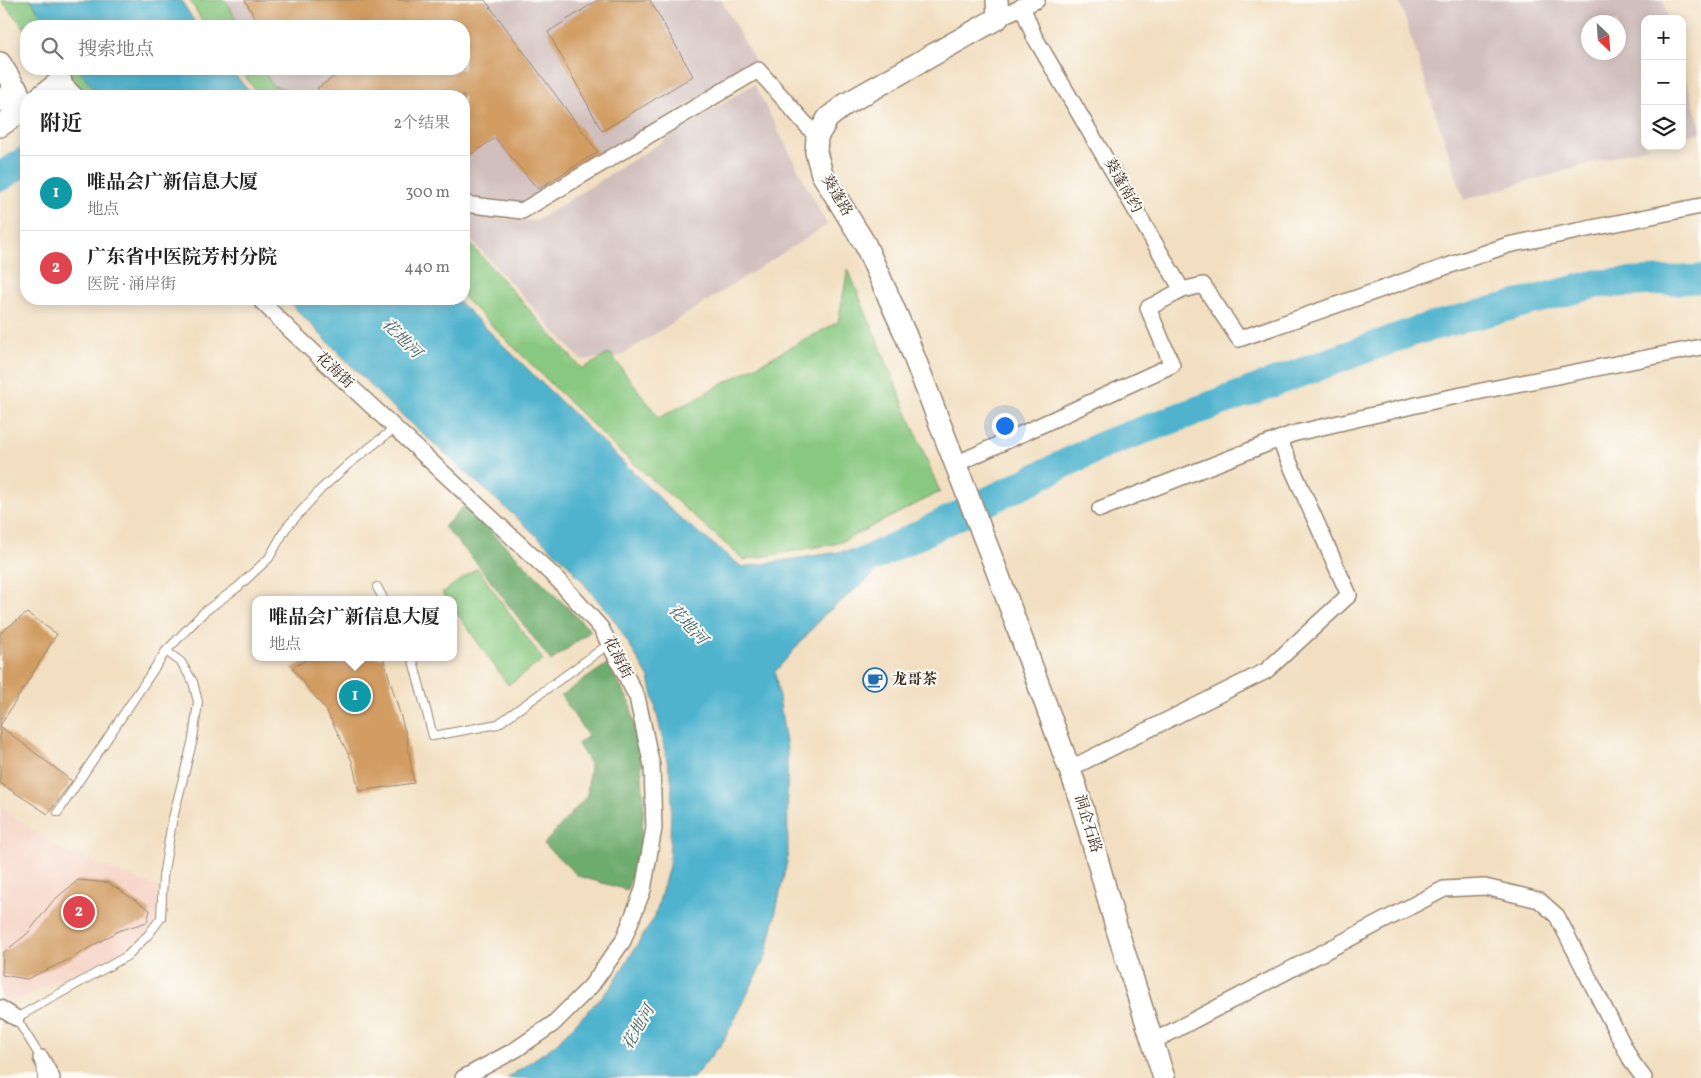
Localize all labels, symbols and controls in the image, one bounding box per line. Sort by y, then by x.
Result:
north arrow [1581,15,1626,60]
map controls [1641,15,1686,150]
button: + [1641,15,1686,60]
search box [20,20,470,75]
icon: search [38,34,66,62]
text: 搜索地点 [78,37,154,63]
button: − [1641,60,1686,105]
button: layers [1641,105,1686,150]
text: 附近 [40,110,82,139]
text: 2个结果 [393,113,450,135]
street label: 葵蓬南约 [1098,155,1146,217]
text: 唯品会广新信息大厦 [87,170,258,196]
street label: 葵蓬路 [815,171,857,221]
text: 1 [53,182,59,204]
text: 300 m [405,182,450,204]
text: 地点 [87,199,119,221]
text: 广东省中医院芳村分院 [87,245,277,271]
text: 2 [52,257,60,279]
text: 440 m [404,257,450,279]
text: 医院 · 涌岸街 [87,274,177,296]
water label: 花地河 [376,314,428,366]
street label: 花海街 [310,348,358,394]
your location [992,413,1018,439]
popup [252,596,457,661]
water label: 花地河 [663,600,713,652]
text: 唯品会广新信息大厦 [269,605,440,631]
street label: 花海街 [597,633,637,683]
text: 地点 [269,634,301,656]
cafe icon: 龙哥茶 [862,667,888,693]
place label: 龙哥茶 [892,670,937,691]
pin: 1 [339,677,371,715]
street label: 洞企石路 [1068,792,1106,856]
pin: 2 [63,893,95,931]
water label: 花地河 [617,999,662,1054]

